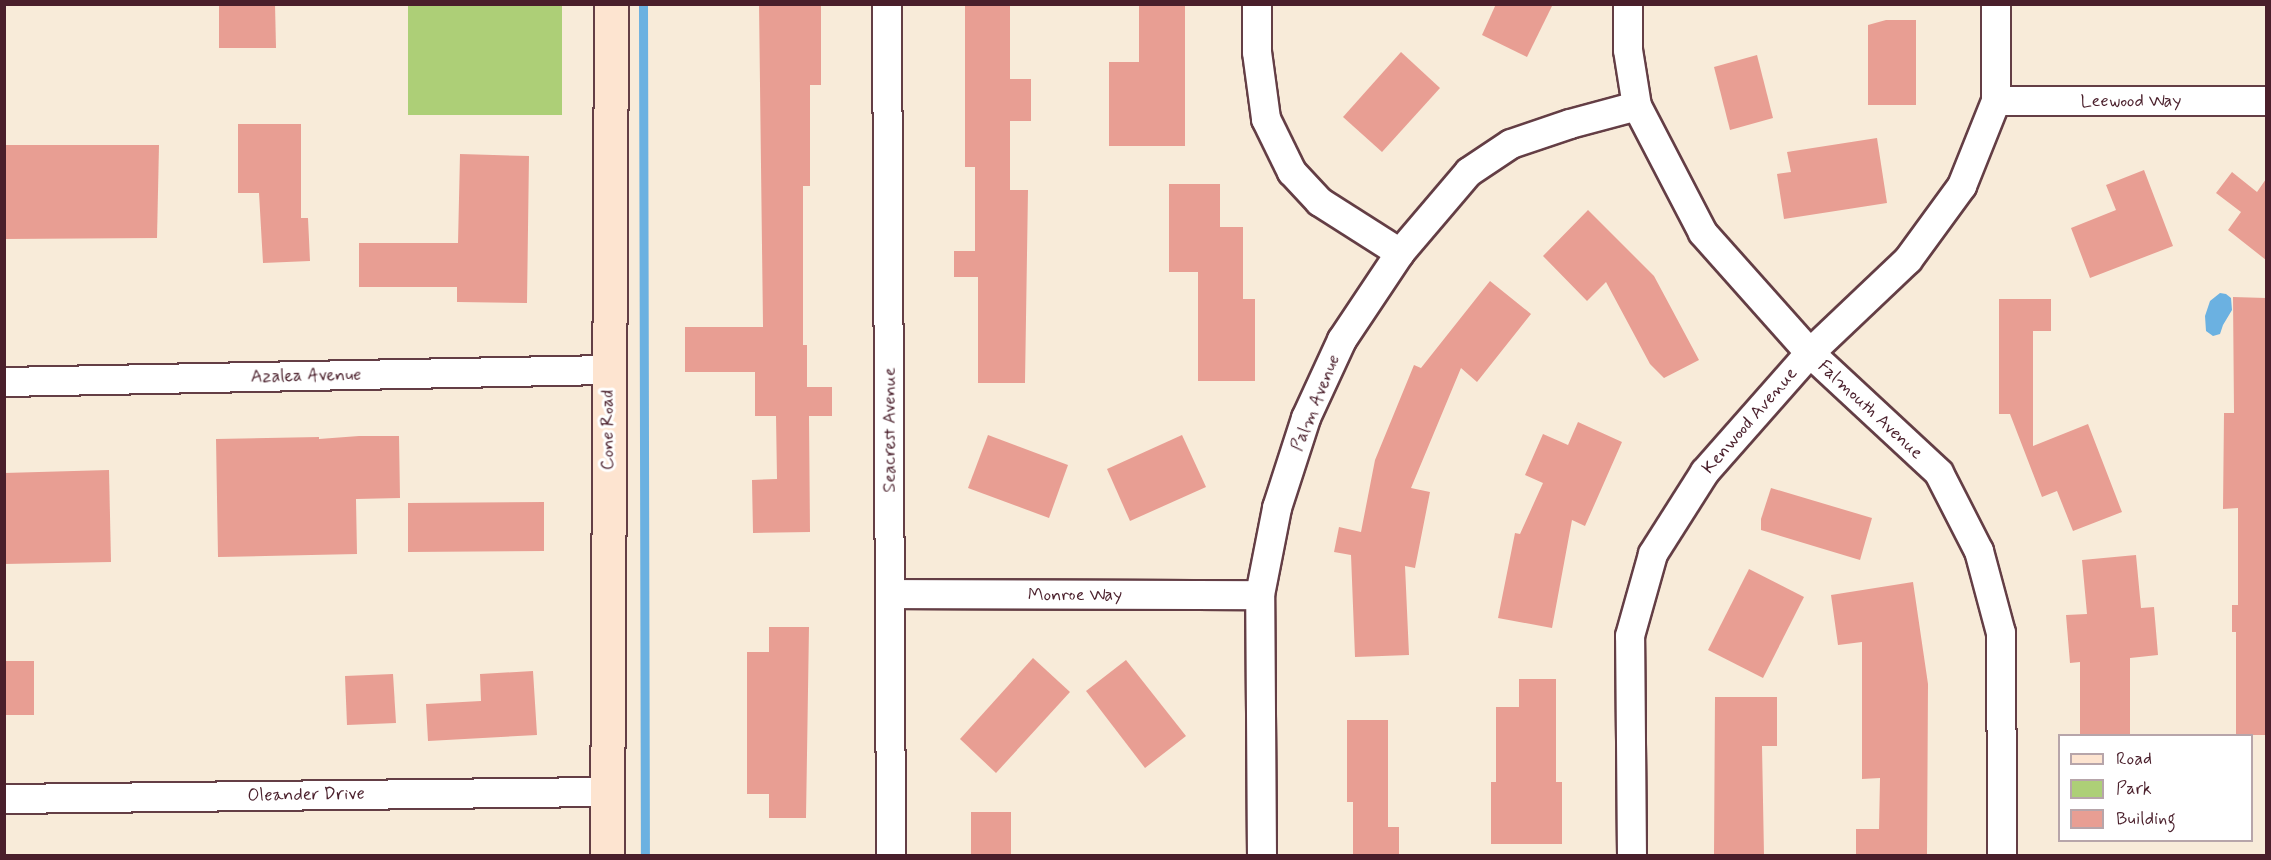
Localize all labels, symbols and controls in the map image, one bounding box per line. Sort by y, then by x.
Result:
street label: Leewood Way [2080,90,2182,112]
street label: Palm Avenue [1286,350,1346,456]
street label: Falmouth Avenue [1813,356,1927,464]
street label: Azalea Avenue [249,364,363,388]
street label: Kenwood Avenue [1699,365,1801,477]
street label: Seacrest Avenue [879,367,901,493]
street label: Cone Road [597,390,619,470]
street label: Monroe Way [1027,584,1123,606]
legend [2058,734,2253,842]
text: Road [2116,747,2152,771]
text: Park [2116,777,2152,801]
street label: Oleander Drive [248,783,364,807]
text: Building [2116,807,2176,831]

